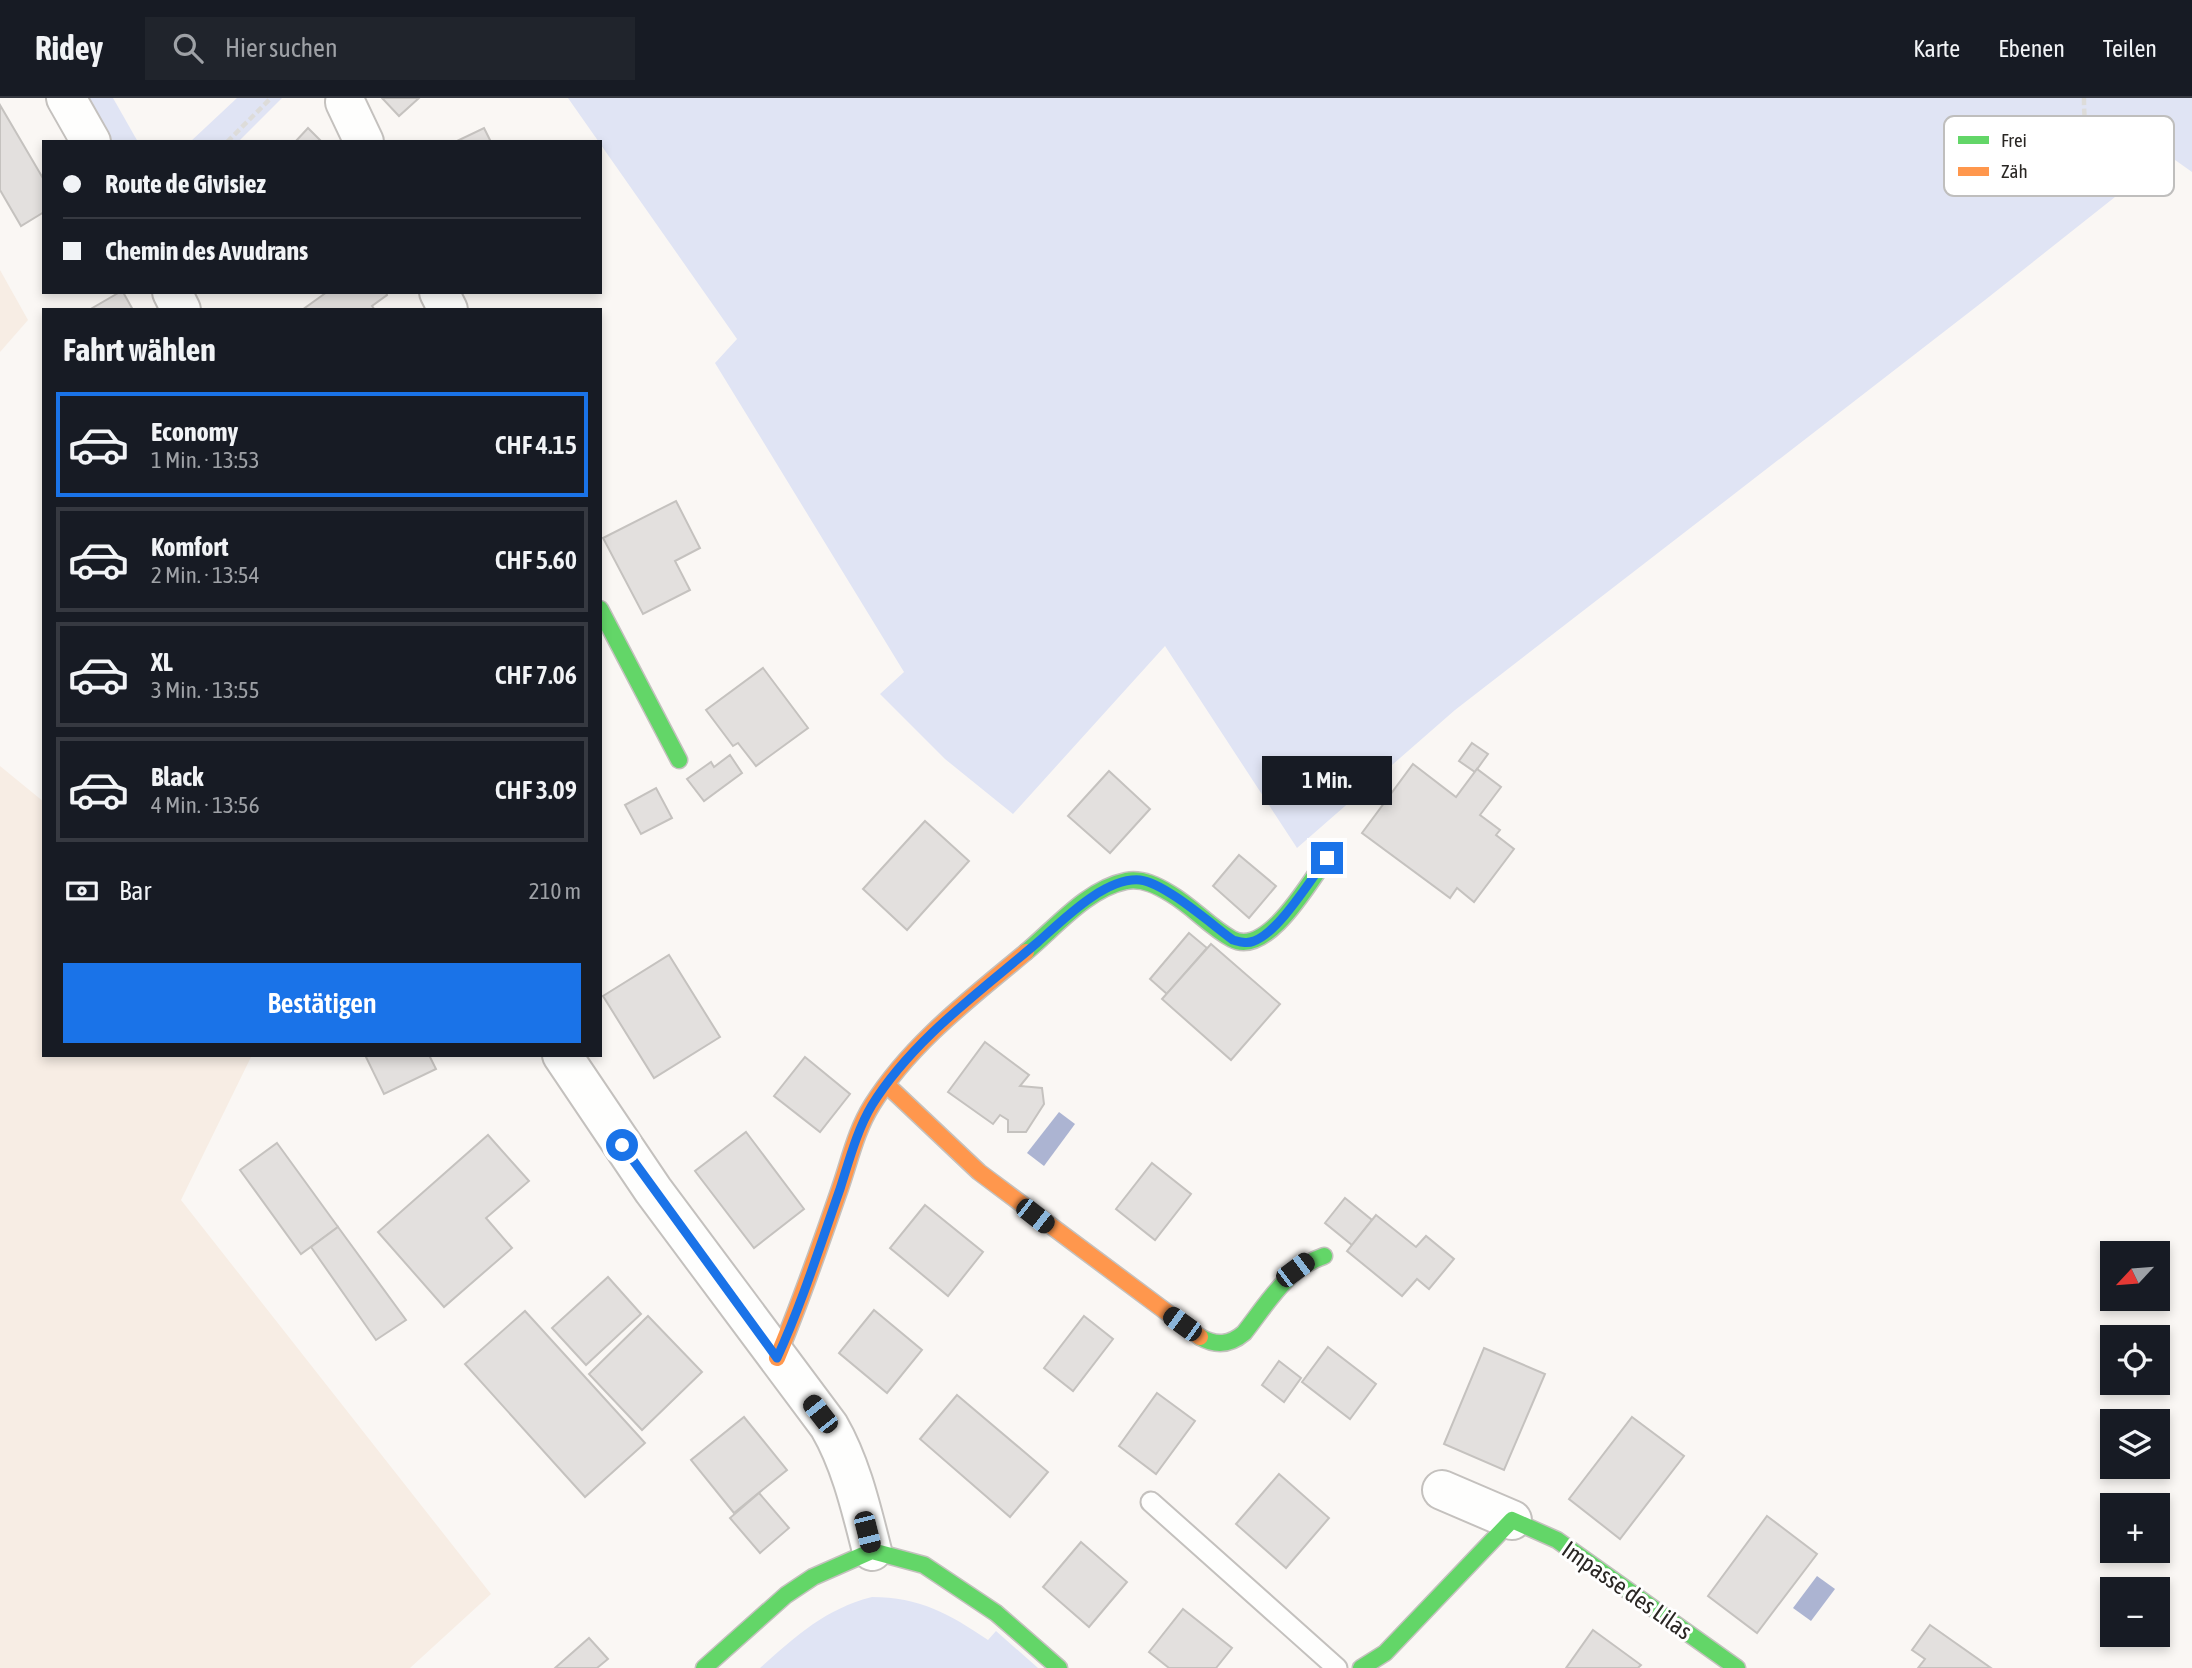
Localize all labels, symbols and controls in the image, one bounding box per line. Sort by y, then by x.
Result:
search box [145,17,635,80]
text: Ridey [35,29,103,67]
icon: search [169,29,207,67]
text: Hier suchen [225,33,338,63]
text: Karte [1913,35,1960,62]
text: Ebenen [1998,35,2065,62]
text: Teilen [2103,35,2157,62]
legend [1944,116,2174,196]
text: Frei [2001,129,2027,151]
text: Zäh [2001,160,2028,182]
text: Route de Givisiez [105,169,266,199]
text: Chemin des Avudrans [105,236,308,266]
text: Fahrt wählen [63,331,216,368]
icon: car [67,413,130,476]
text: Economy [151,417,238,447]
text: CHF 4.15 [495,430,577,460]
text: 1 Min. · 13:53 [151,447,259,473]
icon: car [67,528,130,591]
text: Komfort [151,532,228,562]
text: CHF 5.60 [495,545,577,575]
text: 2 Min. · 13:54 [151,562,259,588]
icon: car [67,643,130,706]
text: XL [151,647,173,677]
text: CHF 7.06 [495,660,577,690]
text: 3 Min. · 13:55 [151,677,259,703]
callout: 1 Min. [1262,756,1392,806]
icon: car [67,758,130,821]
text: Black [151,762,203,792]
text: 1 Min. [1302,767,1352,793]
text: CHF 3.09 [495,775,577,805]
text: 4 Min. · 13:56 [151,792,259,818]
route end [1311,842,1343,874]
icon: cash [63,872,101,910]
text: Bar [119,876,151,906]
text: 210 m [529,878,581,904]
button: Bestätigen [63,963,581,1043]
route start [606,1129,638,1161]
car [1012,1195,1059,1237]
north arrow [2100,1241,2170,1311]
map controls [2100,1241,2170,1647]
car [1272,1249,1319,1291]
car [1159,1303,1206,1345]
button: locate [2100,1325,2170,1395]
car [799,1391,842,1437]
button: layers [2100,1409,2170,1479]
button: + [2100,1493,2170,1563]
car [852,1509,883,1555]
street label: Impasse des Lilas [1557,1535,1697,1645]
button: − [2100,1577,2170,1647]

